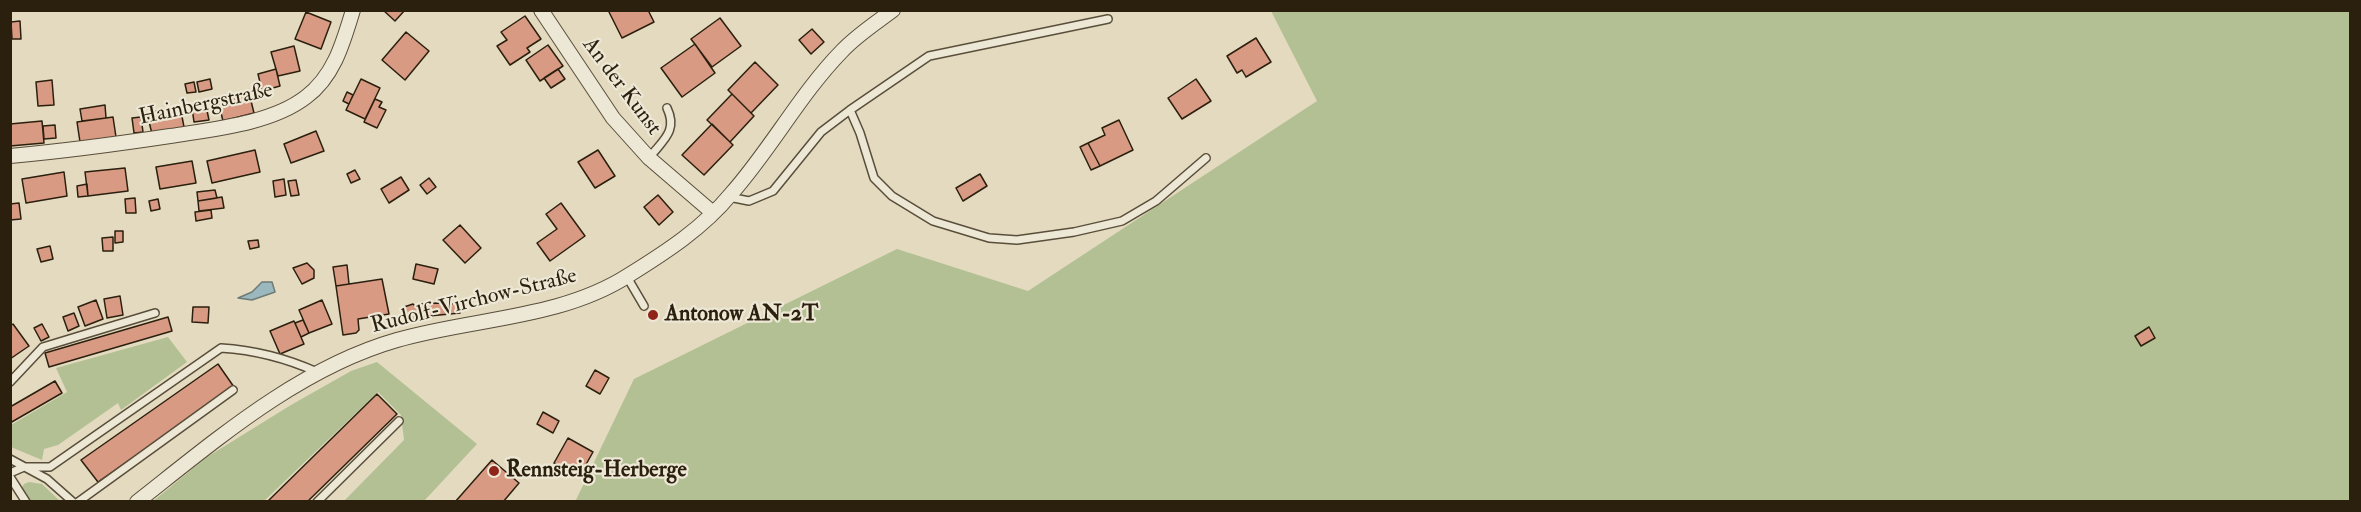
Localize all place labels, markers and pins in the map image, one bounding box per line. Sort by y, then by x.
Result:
place label: Antonow AN-2T [665,302,818,328]
marker: Antonow AN-2T [646,308,660,322]
place label: Rennsteig-Herberge [506,458,687,484]
marker: Rennsteig-Herberge [487,464,501,478]

